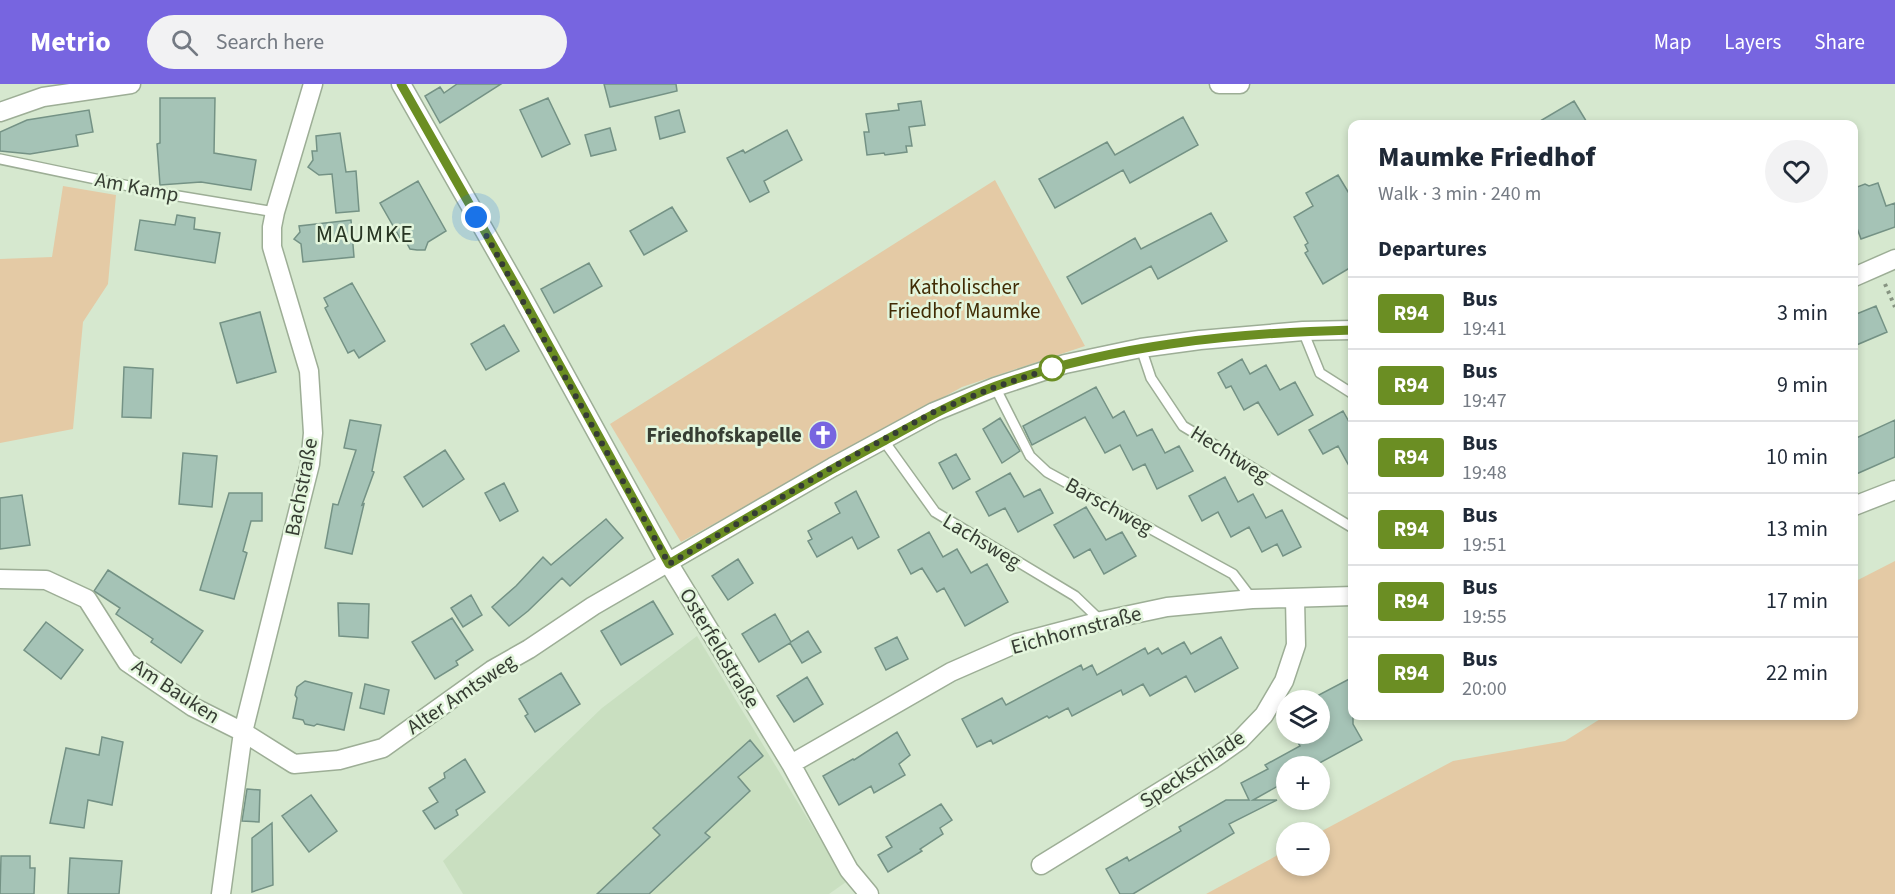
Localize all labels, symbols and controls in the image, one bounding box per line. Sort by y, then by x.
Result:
search box [147,15,567,69]
text: Metrio [30,22,111,62]
icon: search [168,26,201,59]
text: Search here [216,26,324,58]
text: Map [1654,27,1691,57]
text: Layers [1724,27,1781,57]
text: Share [1814,27,1865,57]
text: Maumke Friedhof [1378,137,1595,177]
button: heart [1765,140,1828,203]
street label: Am Kamp [93,164,181,210]
text: Walk · 3 min · 240 m [1378,180,1541,208]
your location [461,202,491,232]
district label: MAUMKE [316,217,414,252]
text: Departures [1378,233,1487,265]
park label: Katholischer Friedhof Maumke [888,272,1040,326]
text: Bus [1462,283,1498,315]
text: 3 min [1777,297,1828,329]
text: R94 [1393,298,1429,328]
text: 19:41 [1462,315,1507,343]
unlabelled marker [1039,355,1065,381]
text: Bus [1462,355,1498,387]
text: 9 min [1777,369,1828,401]
text: R94 [1393,370,1429,400]
text: 19:47 [1462,387,1507,415]
street label: Hechtweg [1185,418,1276,490]
church icon: Friedhofskapelle [807,419,839,451]
place label: Friedhofskapelle [646,420,802,450]
text: Bus [1462,427,1498,459]
street label: Bachstraße [277,435,325,539]
text: 10 min [1766,441,1828,473]
text: R94 [1393,442,1429,472]
text: 19:48 [1462,459,1507,487]
street label: Barschweg [1060,470,1159,543]
text: Bus [1462,499,1498,531]
street label: Lachsweg [937,506,1027,576]
text: 13 min [1766,513,1828,545]
text: R94 [1393,514,1429,544]
text: 19:51 [1462,531,1507,559]
text: Bus [1462,571,1498,603]
street label: Osterfeldstraße [672,582,768,714]
text: 17 min [1766,585,1828,617]
text: R94 [1393,586,1429,616]
street label: Eichhornstraße [1007,598,1145,662]
text: 19:55 [1462,603,1507,631]
text: Bus [1462,643,1498,675]
street label: Alter Amtsweg [400,646,522,742]
street label: Am Bauken [126,651,226,731]
text: 22 min [1766,657,1828,689]
text: R94 [1393,658,1429,688]
text: 20:00 [1462,675,1507,703]
map controls [1276,690,1330,876]
button: layers [1276,690,1330,744]
street label: Speckschlade [1133,723,1251,815]
button: + [1276,756,1330,810]
button: − [1276,822,1330,876]

